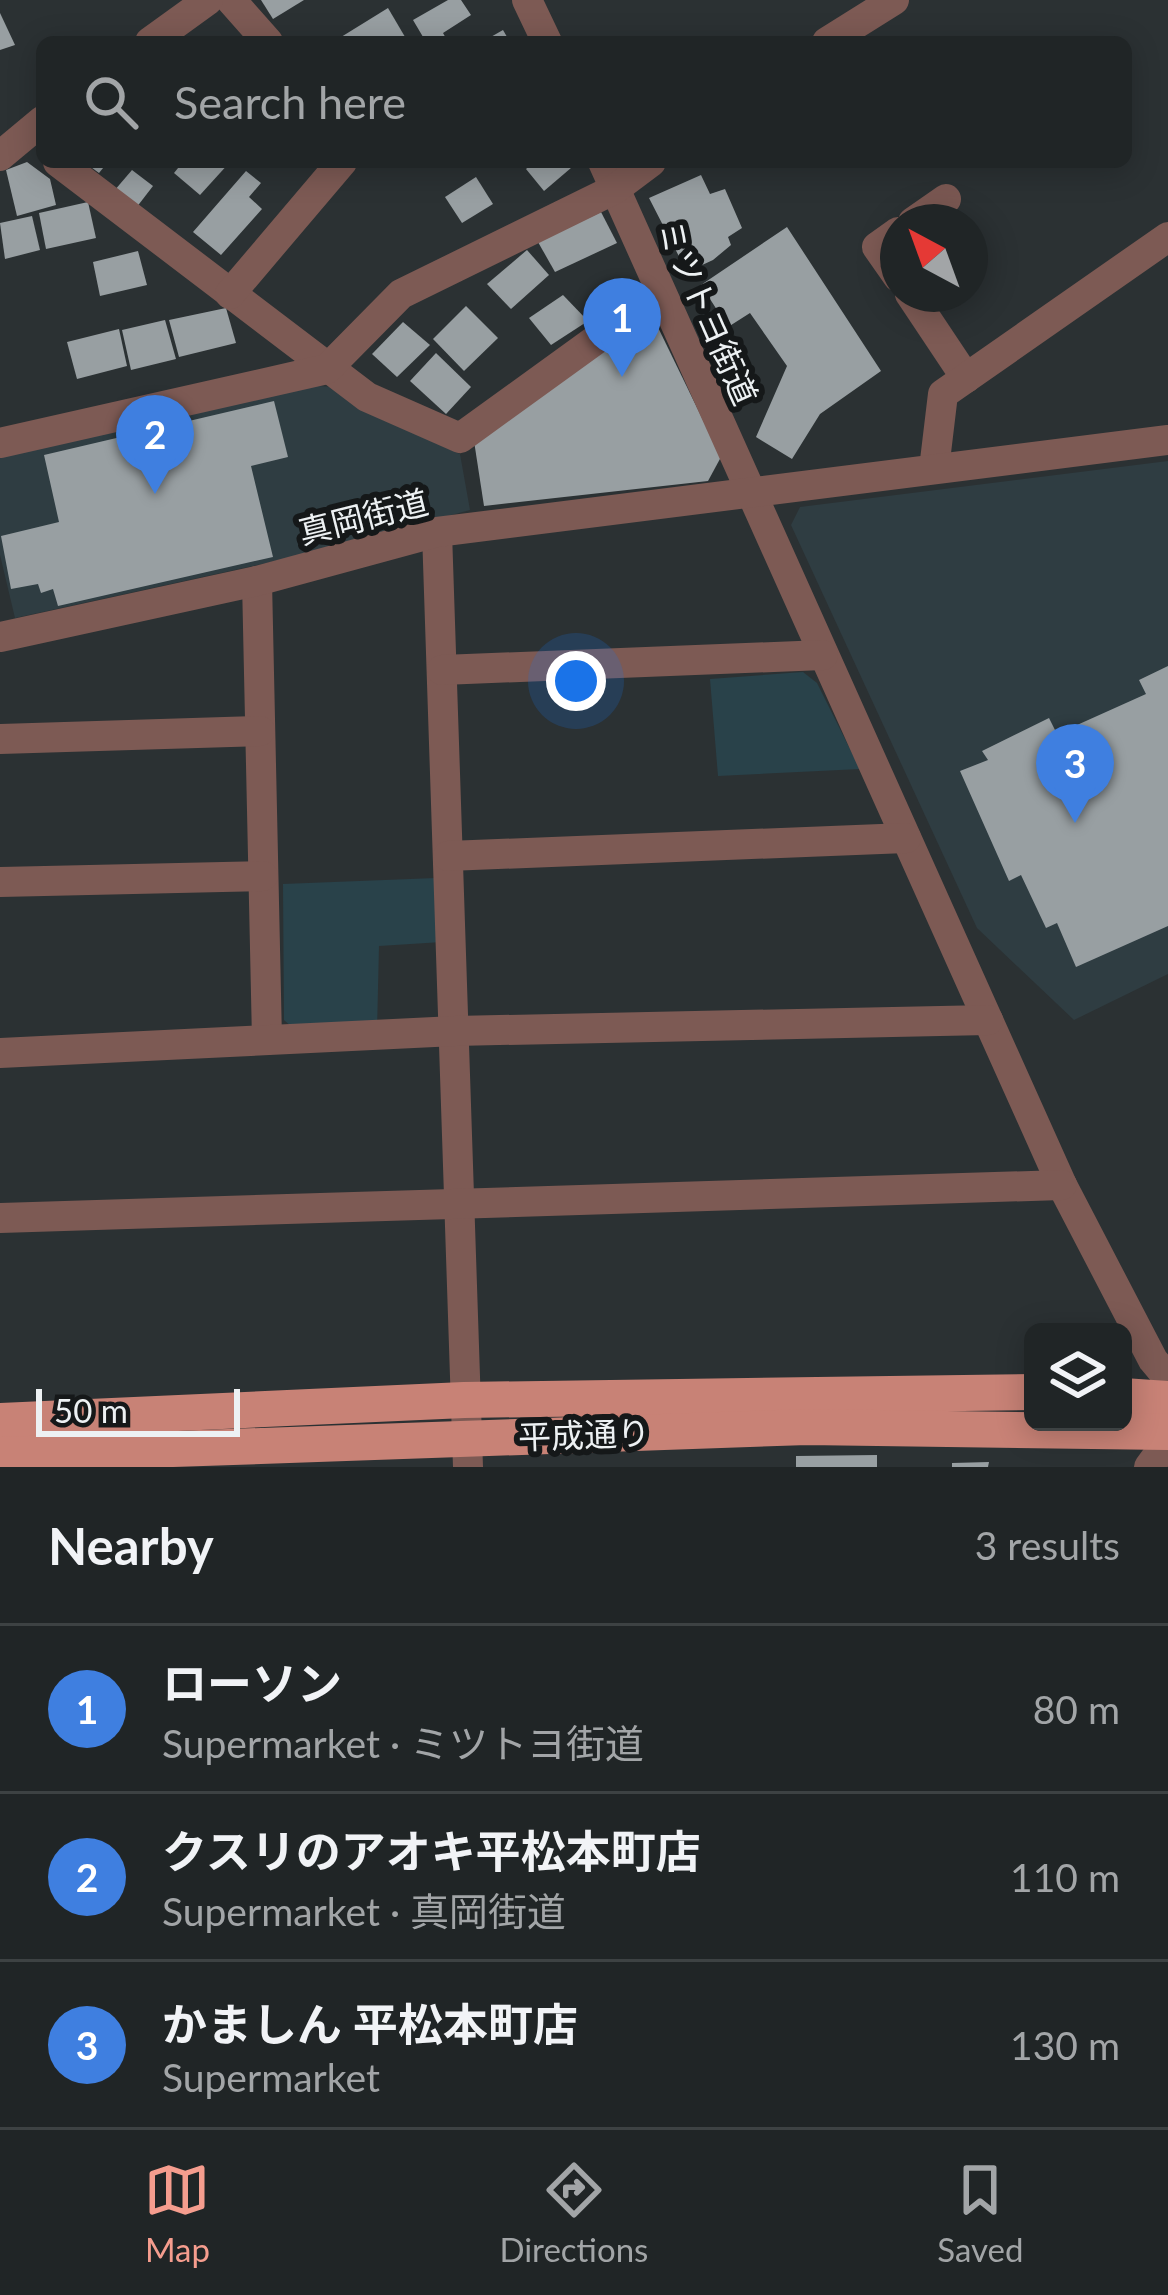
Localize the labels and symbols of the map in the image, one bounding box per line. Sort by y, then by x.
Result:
north arrow [880,204,988,312]
street label: ミツトヨ街道 [649,213,767,411]
pin: 1 [583,278,661,377]
pin: 2 [116,395,194,494]
street label: 真岡街道 [294,481,432,551]
your location [546,651,606,711]
pin: 3 [1036,724,1114,823]
scale bar [36,1383,240,1436]
street label: 平成通り [517,1412,651,1456]

